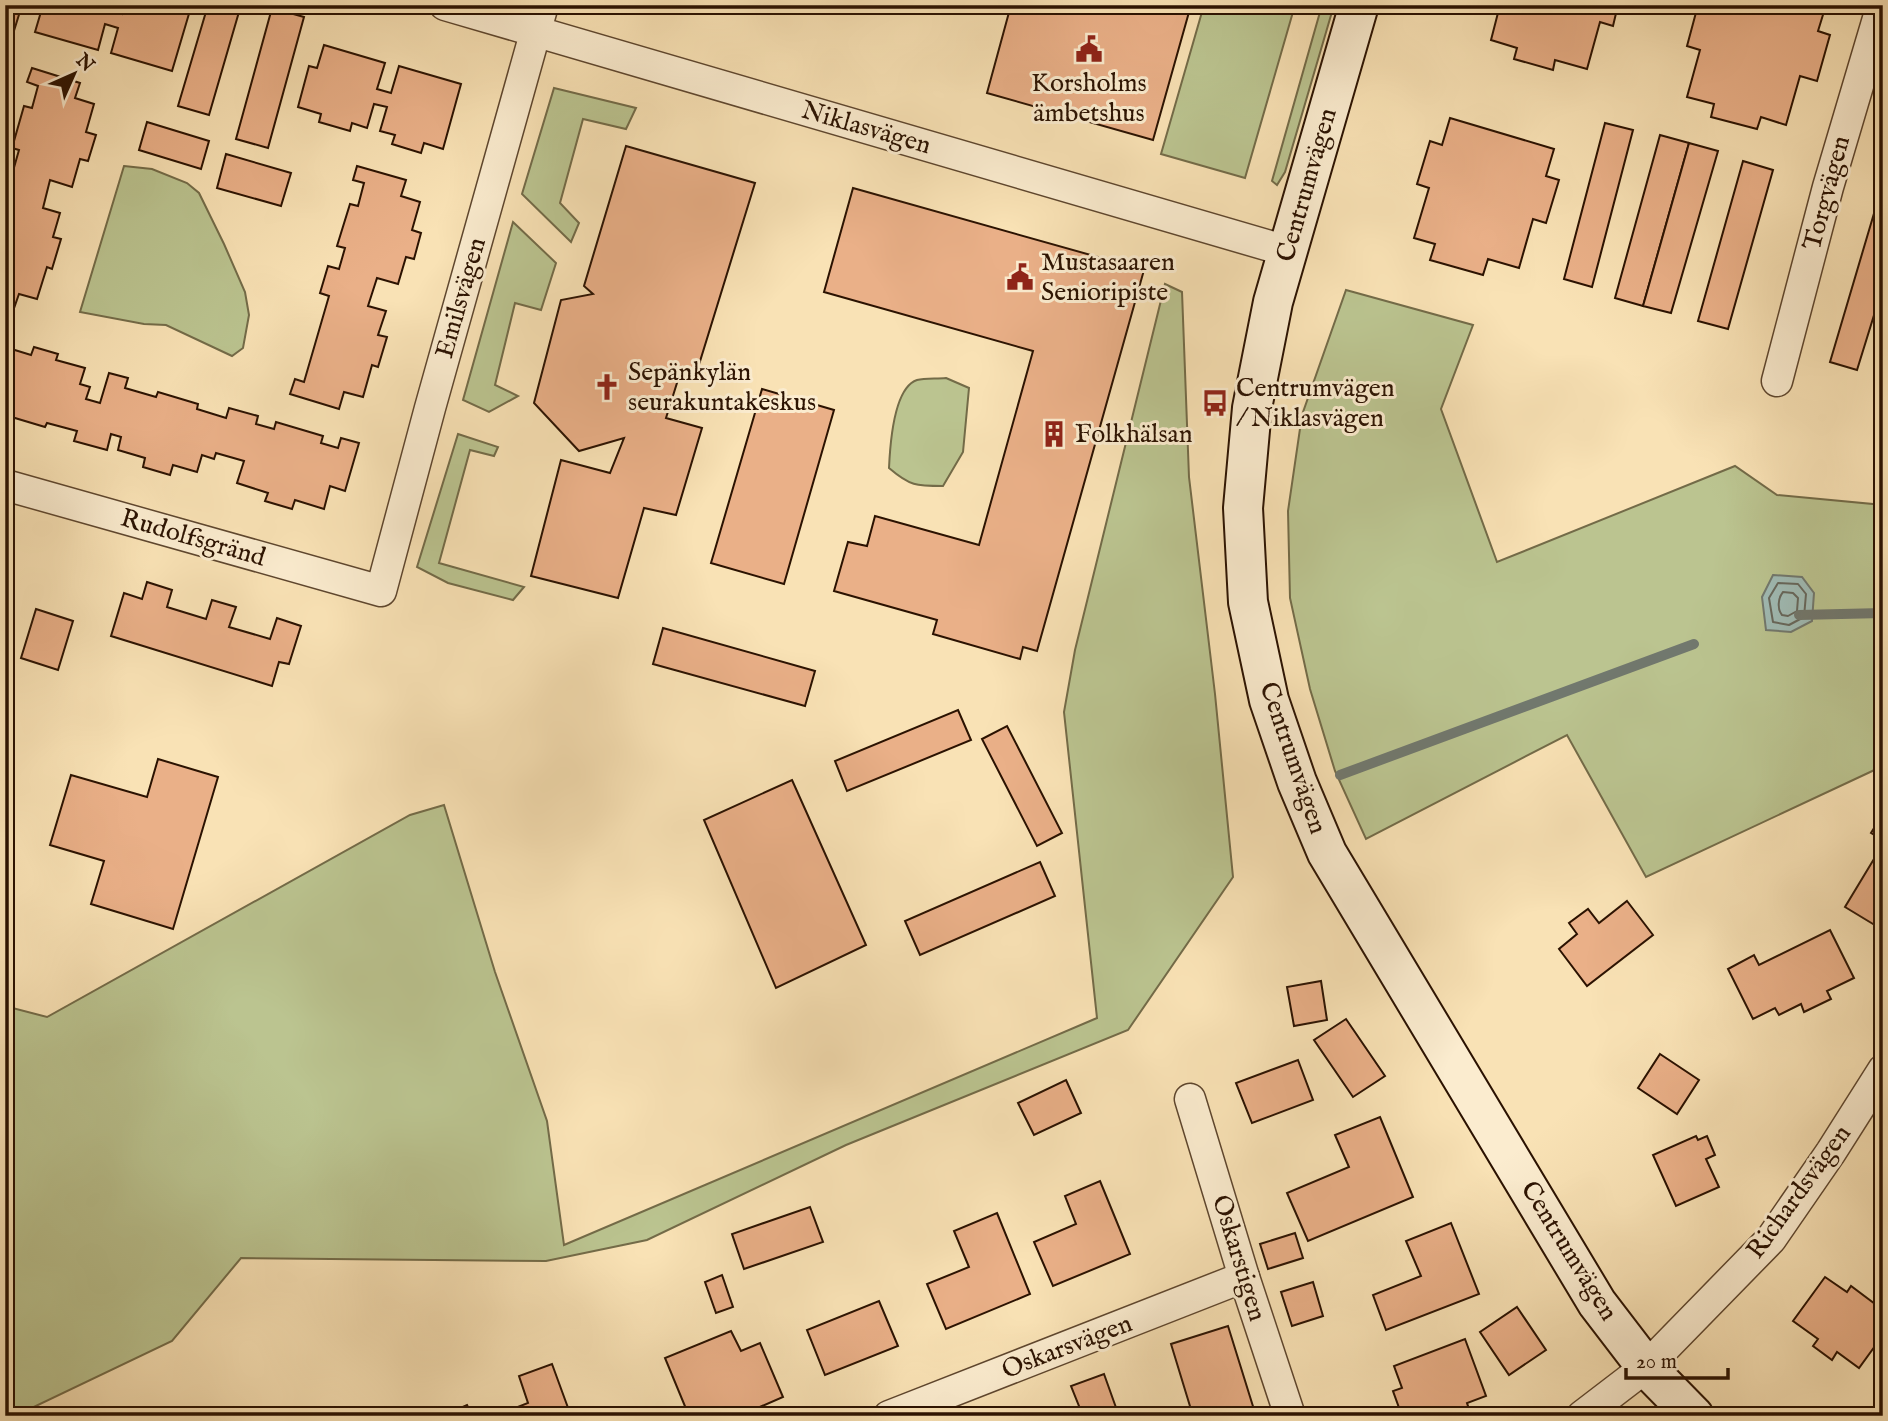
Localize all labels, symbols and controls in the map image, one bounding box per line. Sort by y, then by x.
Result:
public building icon: Korsholms ämbetshus [1074,34,1104,64]
north arrow [38,38,108,108]
text: N [70,48,99,78]
place label: Korsholms ämbetshus [1031,67,1147,130]
street label: Niklasvägen [797,94,935,162]
street label: Centrumvägen [1269,104,1345,266]
street label: Torgvägen [1796,132,1858,254]
street label: Emilsvägen [428,234,494,362]
place label: Mustasaaren Senioripiste [1041,246,1175,309]
public building icon: Mustasaaren Senioripiste [1005,262,1035,292]
place label: Sepänkylän seurakuntakeskus [628,356,816,419]
church icon: Sepänkylän seurakuntakeskus [592,372,622,402]
place label: Centrumvägen / Niklasvägen [1236,372,1395,435]
bus stop icon: Centrumvägen / Niklasvägen [1200,388,1230,418]
place label: Folkhälsan [1075,418,1193,451]
building icon: Folkhälsan [1039,419,1069,449]
street label: Rudolfsgränd [117,502,269,574]
street label: Centrumvägen [1252,678,1334,838]
street label: Richardsvägen [1739,1118,1859,1266]
street label: Centrumvägen [1513,1175,1625,1327]
street label: Oskarstigen [1204,1191,1274,1325]
street label: Oskarsvägen [997,1307,1137,1387]
scale bar [1626,1337,1727,1381]
text: 20 m [1636,1349,1677,1376]

